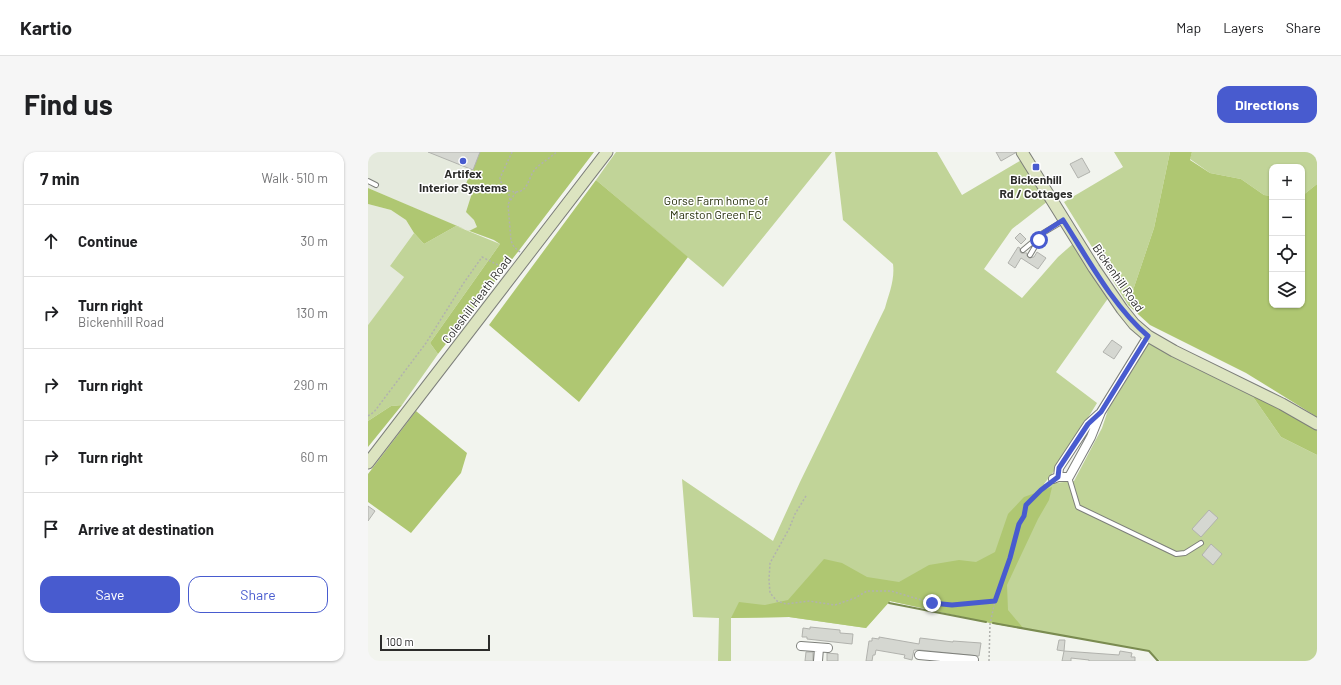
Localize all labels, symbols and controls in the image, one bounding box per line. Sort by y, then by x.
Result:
text: Kartio [20,16,72,39]
text: Map [1176,19,1201,36]
text: Layers [1223,19,1264,36]
text: Share [1286,19,1321,36]
button: Directions [1217,86,1317,123]
text: Find us [24,87,113,121]
marker: Artifex Interior Systems [458,156,468,166]
marker: Bickenhill Rd / Cottages [1031,162,1041,172]
map controls [1269,164,1305,308]
button: + [1269,164,1305,200]
place label: Artifex Interior Systems [419,166,507,194]
text: 7 min [40,168,80,188]
text: Walk · 510 m [262,170,328,186]
place label: Bickenhill Rd / Cottages [1000,172,1072,200]
park label: Gorse Farm home of Marston Green FC [664,193,768,221]
button: − [1269,200,1305,236]
icon: ahead [40,230,62,252]
route start [1030,231,1048,249]
text: Continue [78,232,138,250]
text: 30 m [301,233,328,249]
button: locate [1269,236,1305,272]
street label: Bickenhill Road [1090,241,1147,314]
street label: Coleshill Heath Road [439,253,514,346]
button: layers [1269,272,1305,308]
text: Turn right [78,296,143,314]
icon: right [40,302,62,324]
text: 130 m [296,305,328,321]
text: Bickenhill Road [78,314,164,330]
icon: right [40,374,62,396]
text: Turn right [78,376,143,394]
text: 290 m [294,377,328,393]
icon: right [40,446,62,468]
text: Turn right [78,448,143,466]
text: 60 m [301,449,328,465]
icon: arrive [40,518,62,540]
text: Arrive at destination [78,520,214,538]
button: Save [40,576,180,613]
button: Share [188,576,328,613]
route end [923,594,941,612]
scale bar [380,633,490,652]
text: 100 m [386,635,414,648]

